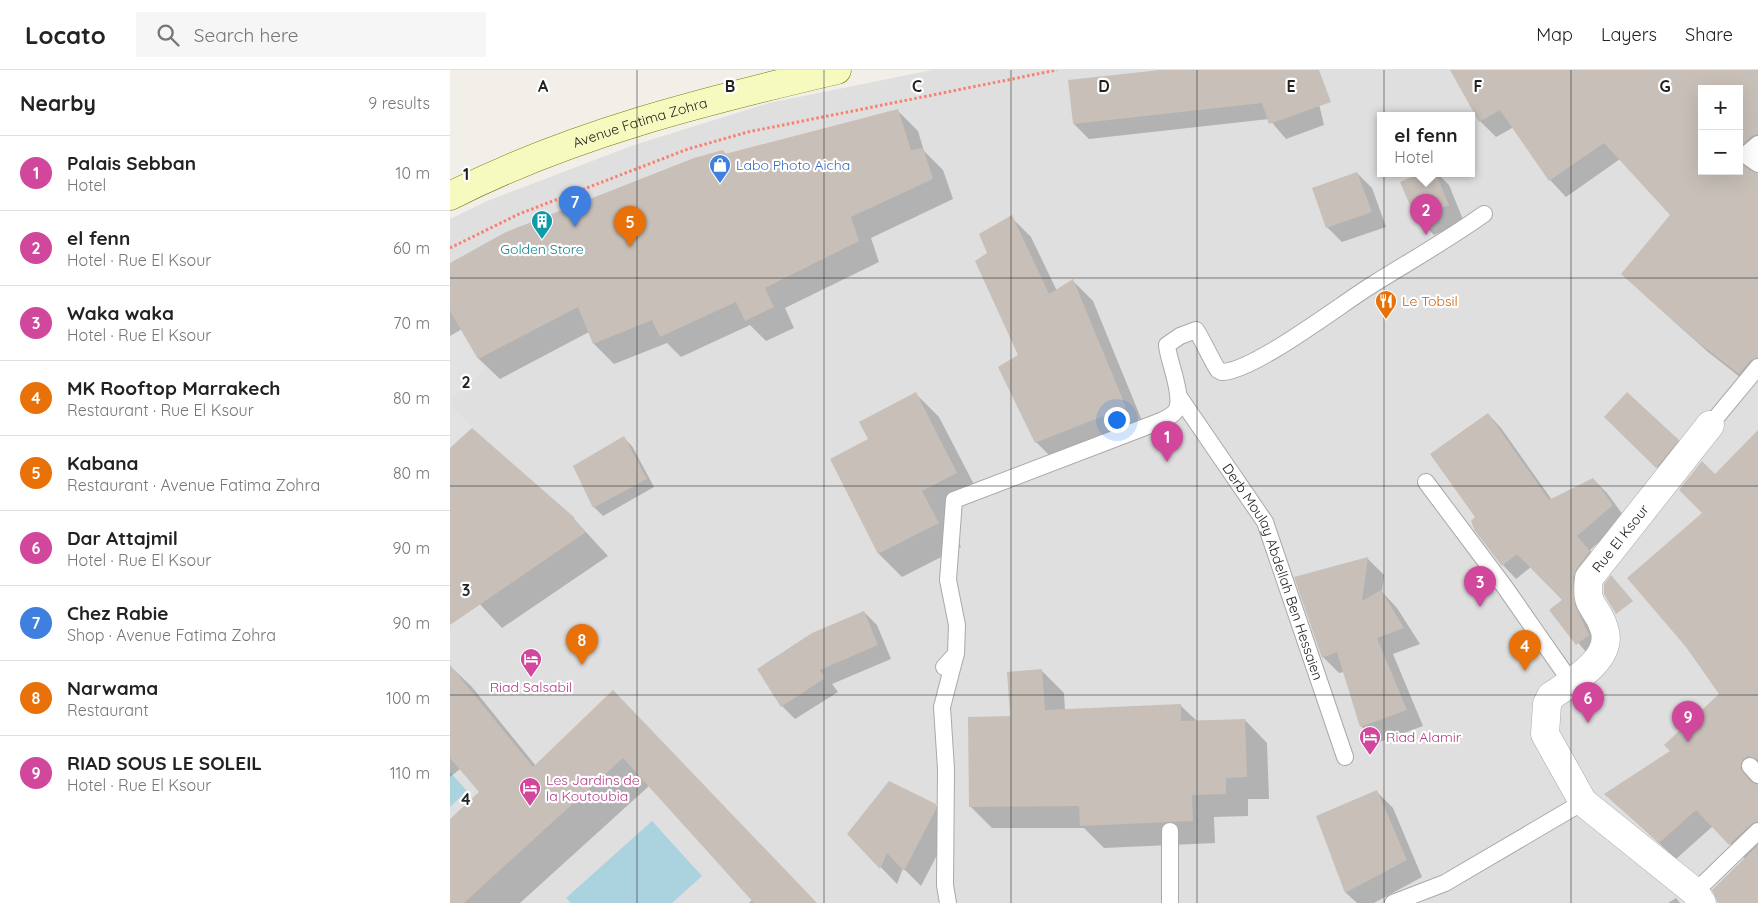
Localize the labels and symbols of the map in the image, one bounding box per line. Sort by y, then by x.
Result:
text: A [538,76,549,96]
text: B [725,76,735,96]
text: C [912,76,922,96]
text: D [1098,76,1110,96]
text: E [1286,76,1296,96]
text: F [1474,76,1483,96]
text: G [1659,76,1671,96]
street label: Avenue Fatima Zohra [570,94,709,152]
shop icon: Labo Photo Aicha [708,153,732,184]
place label: Labo Photo Aicha [736,156,850,174]
text: 1 [463,164,469,184]
pin: 7 [559,186,591,227]
pin: 2 [1410,194,1442,235]
pin: 5 [614,206,646,247]
building icon: Golden Store [530,209,554,240]
place label: Golden Store [500,240,584,258]
restaurant icon: Le Tobsil [1374,289,1398,320]
place label: Le Tobsil [1402,292,1458,310]
text: 2 [461,372,471,392]
your location [1104,407,1130,433]
pin: 1 [1151,421,1183,462]
street label: Derb Moulay Abdellah Ben Hessaien [1218,460,1327,683]
street label: Rue El Ksour [1588,500,1653,576]
pin: 3 [1464,566,1496,607]
text: 3 [462,580,470,600]
pin: 8 [566,624,598,665]
pin: 4 [1509,630,1541,671]
hotel icon: Riad Salsabil [519,647,543,678]
place label: Riad Salsabil [490,678,572,696]
pin: 6 [1572,682,1604,723]
pin: 9 [1672,701,1704,742]
hotel icon: Riad Alamir [1358,725,1382,756]
place label: Riad Alamir [1386,728,1462,746]
place label: Les Jardins de la Koutoubia [546,771,640,805]
hotel icon: Les Jardins de la Koutoubia [518,776,542,807]
text: 4 [461,789,471,809]

